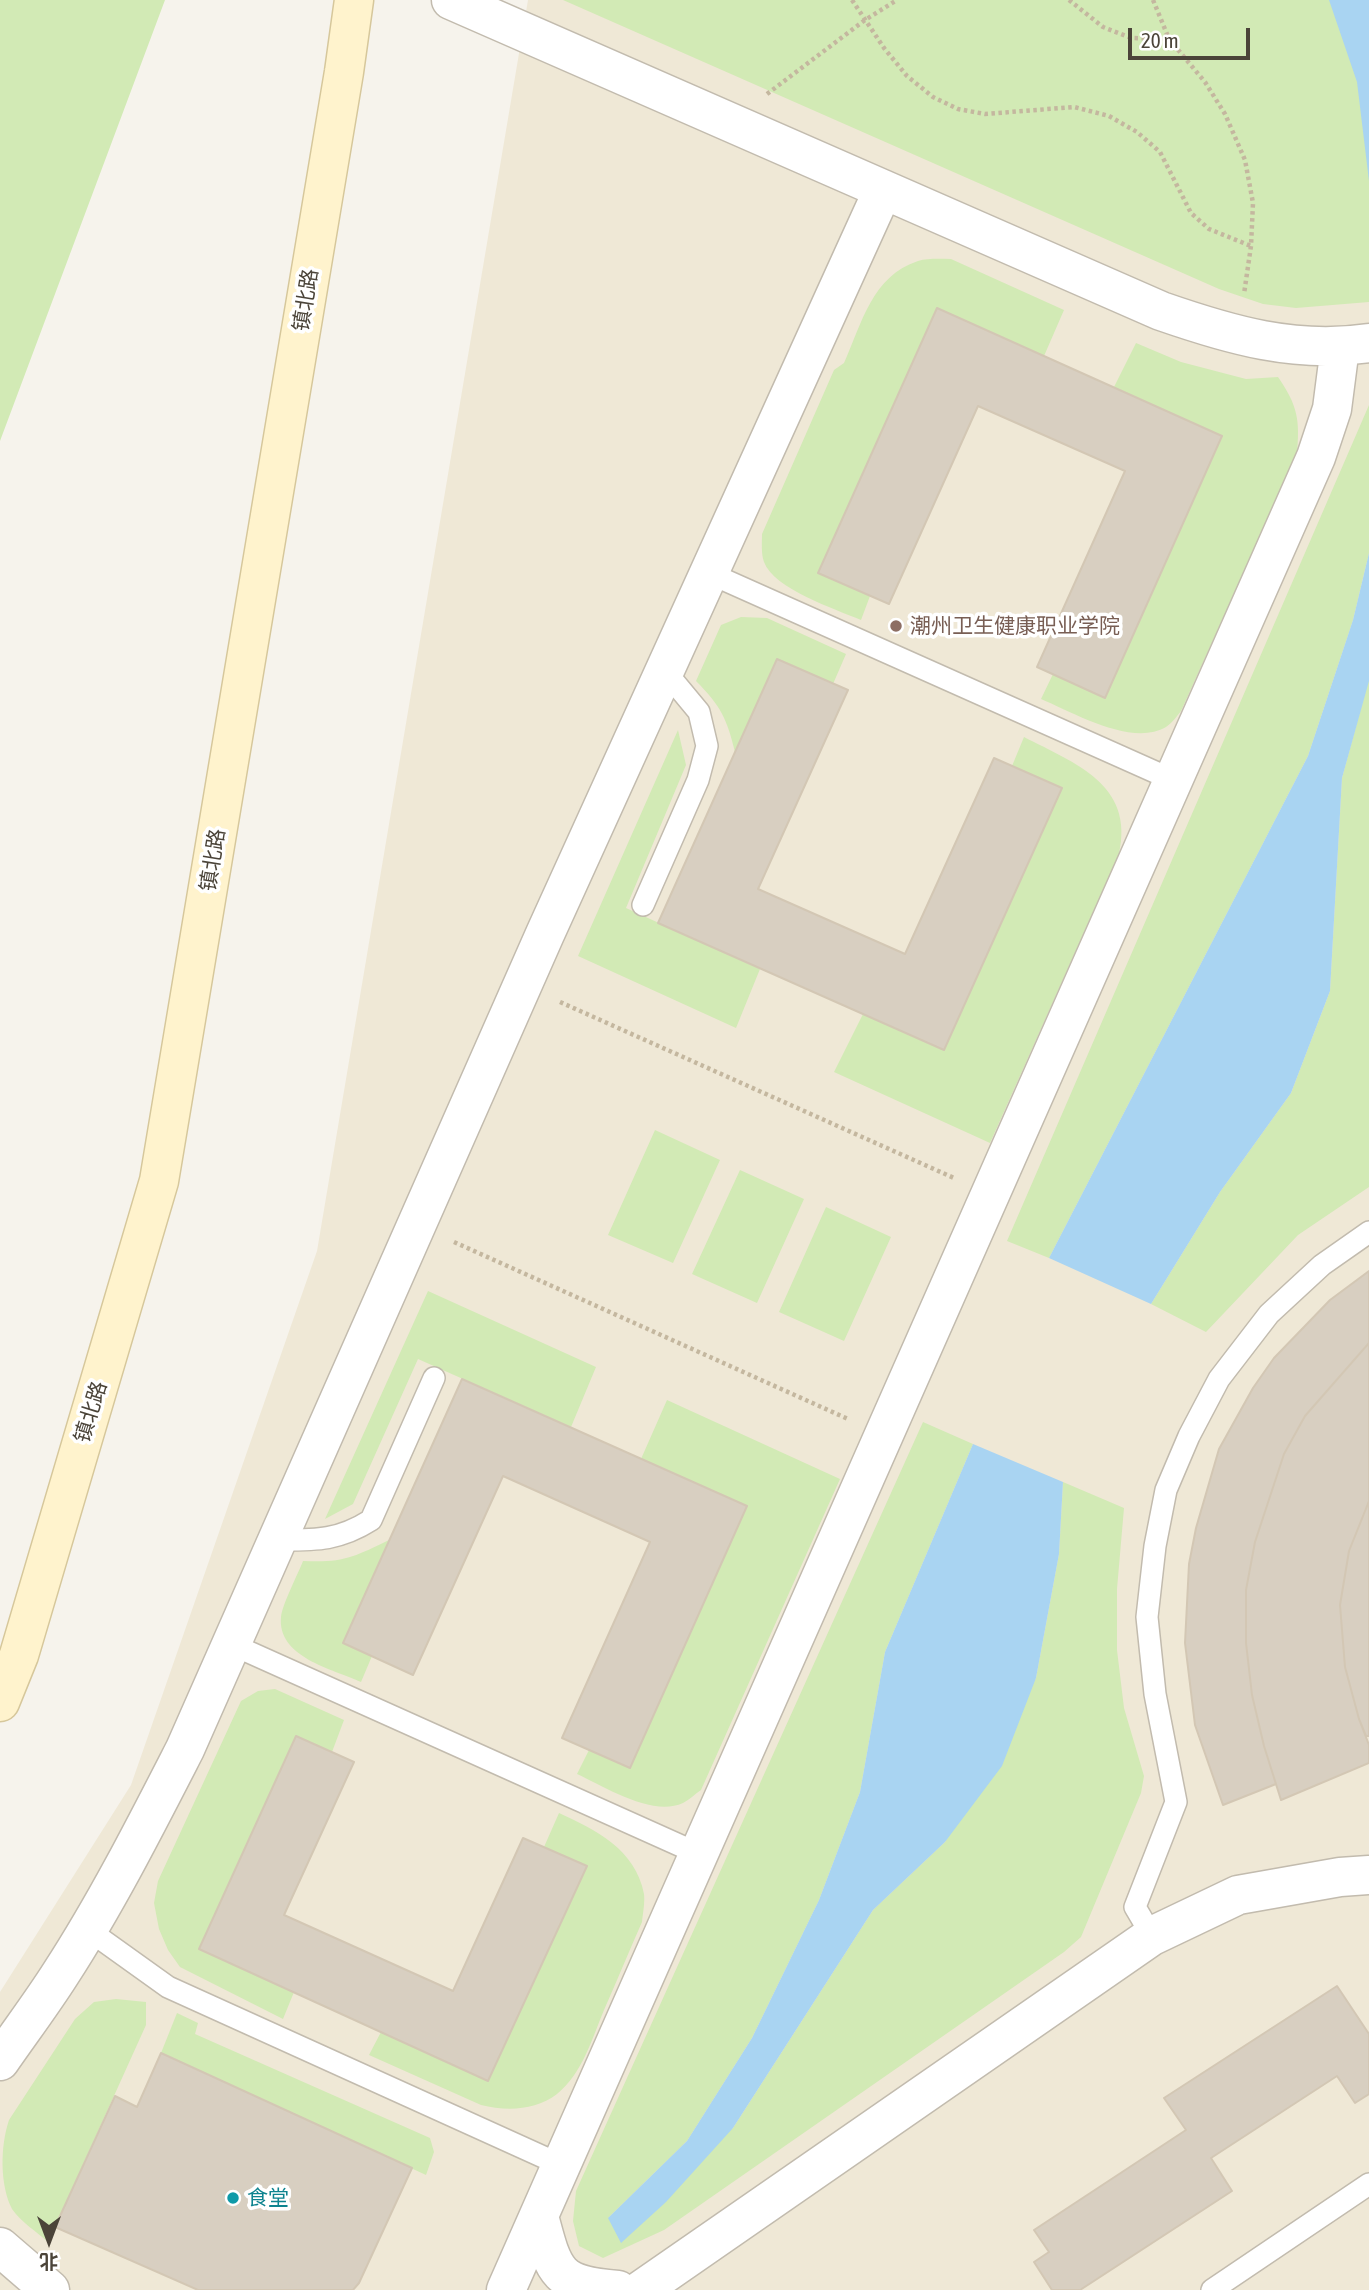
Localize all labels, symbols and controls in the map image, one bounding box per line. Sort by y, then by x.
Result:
scale bar [1131,14,1254,58]
text: 20 m [1141,28,1179,52]
street label: 镇北路 [289,267,323,333]
place label: 潮州卫生健康职业学院 [910,613,1120,639]
marker: 潮州卫生健康职业学院 [888,618,904,634]
street label: 镇北路 [196,827,230,893]
street label: 镇北路 [70,1378,112,1446]
place label: 食堂 [247,2185,289,2211]
marker: 食堂 [225,2190,241,2206]
north arrow [14,2206,84,2276]
text: 北 [40,2251,59,2273]

